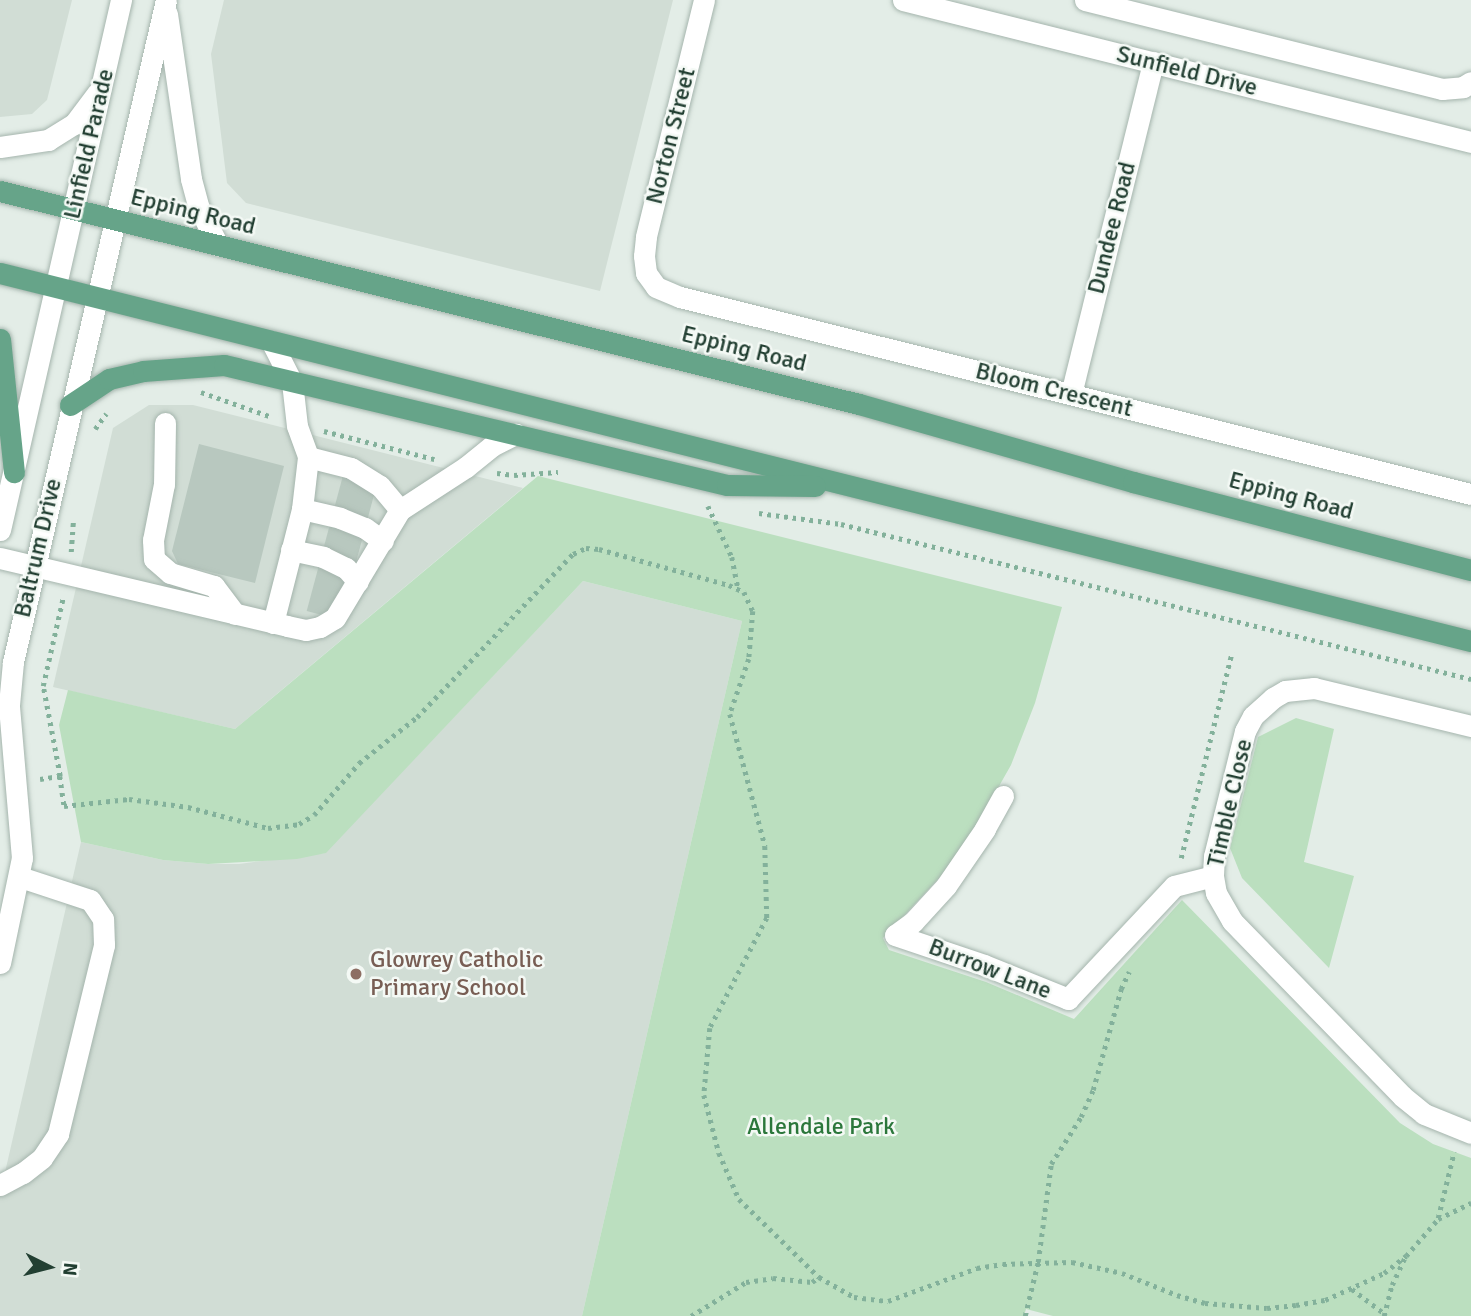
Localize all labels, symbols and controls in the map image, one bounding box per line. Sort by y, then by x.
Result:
street label: Sunfield Drive [1114,40,1260,102]
street label: Norton Street [640,65,702,207]
street label: Linfield Parade [58,66,120,222]
street label: Dundee Road [1082,159,1142,297]
street label: Epping Road [127,183,259,241]
street label: Epping Road [678,320,810,378]
street label: Bloom Crescent [973,357,1135,423]
street label: Epping Road [1225,466,1357,526]
street label: Baltrum Drive [8,476,68,620]
street label: Timble Close [1201,736,1259,870]
street label: Burrow Lane [924,932,1056,1006]
place label: Glowrey Catholic Primary School [370,946,543,1002]
marker: Glowrey Catholic Primary School [348,966,364,982]
park label: Allendale Park [747,1113,895,1141]
north arrow [14,1232,84,1302]
text: N [57,1261,83,1277]

